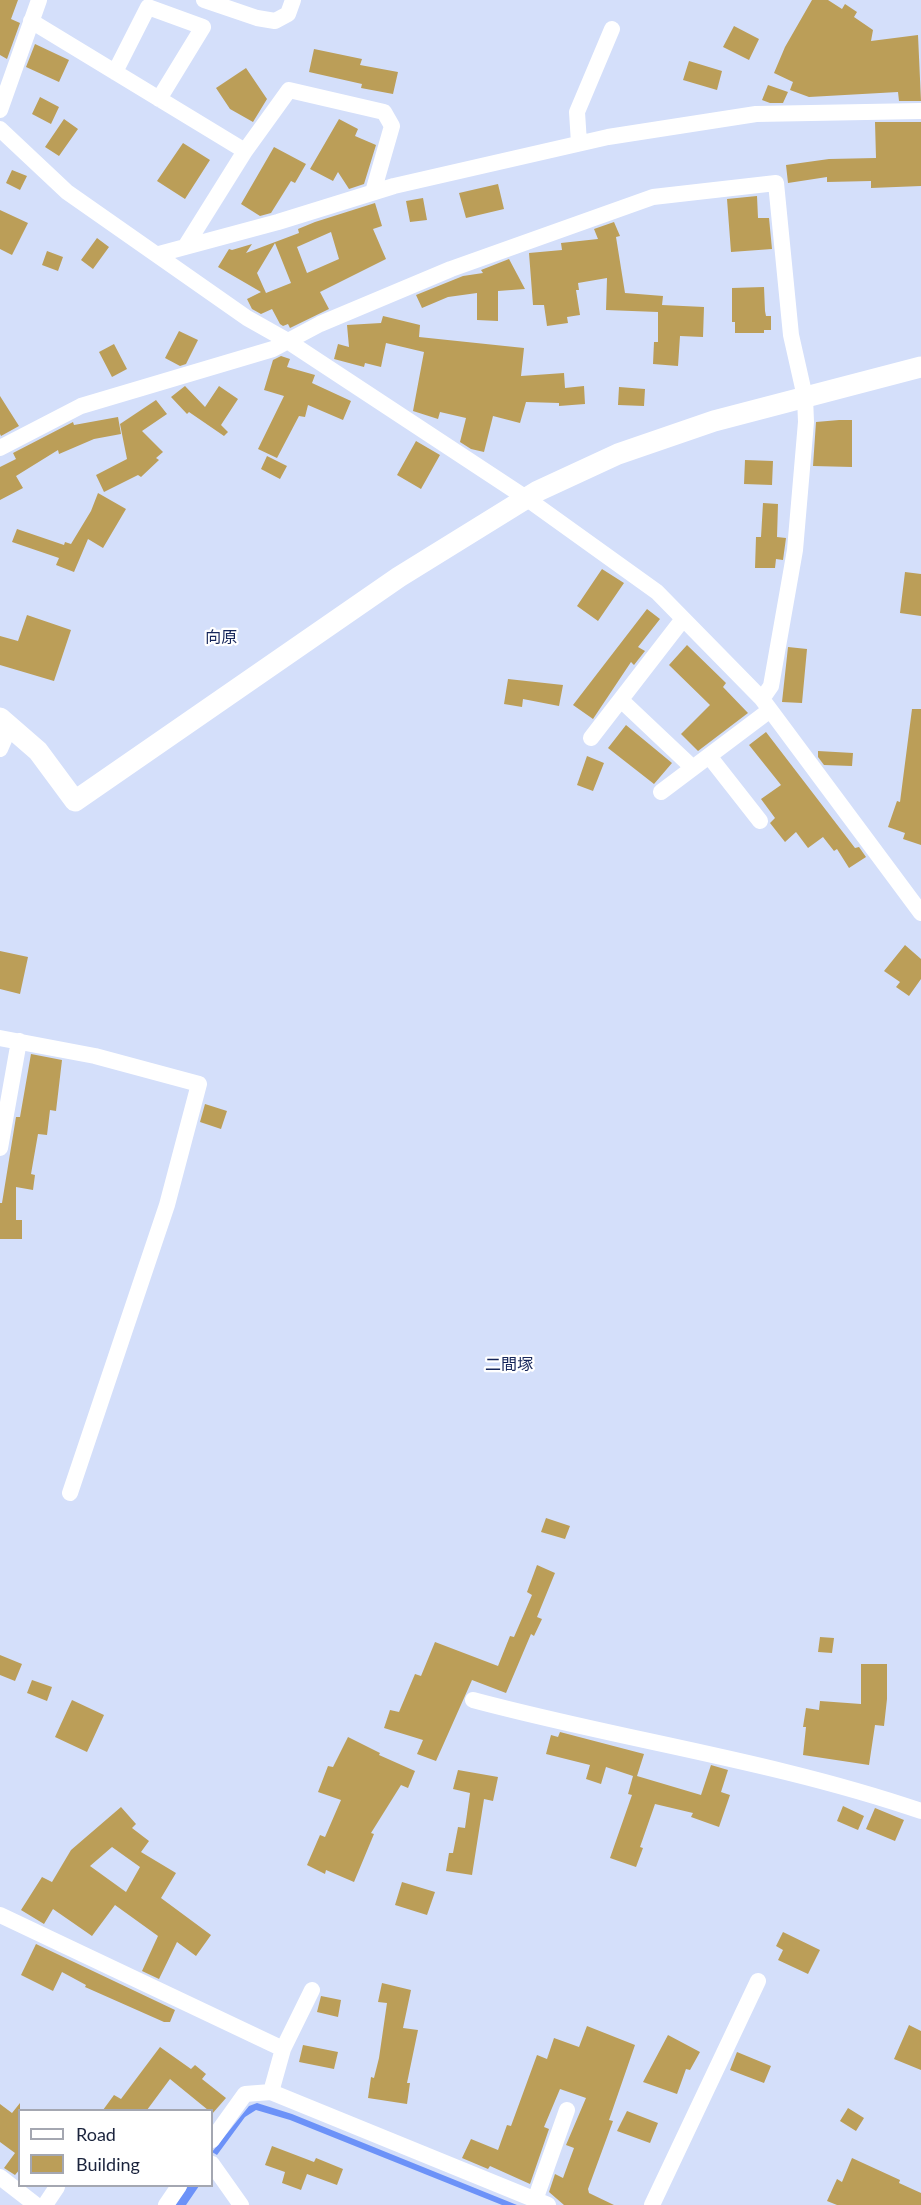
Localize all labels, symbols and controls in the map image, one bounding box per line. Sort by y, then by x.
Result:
district label: 向原 [205,628,237,648]
district label: 二間塚 [485,1355,533,1375]
legend [18,2109,213,2187]
text: Road [76,2123,116,2145]
text: Building [76,2153,140,2175]

